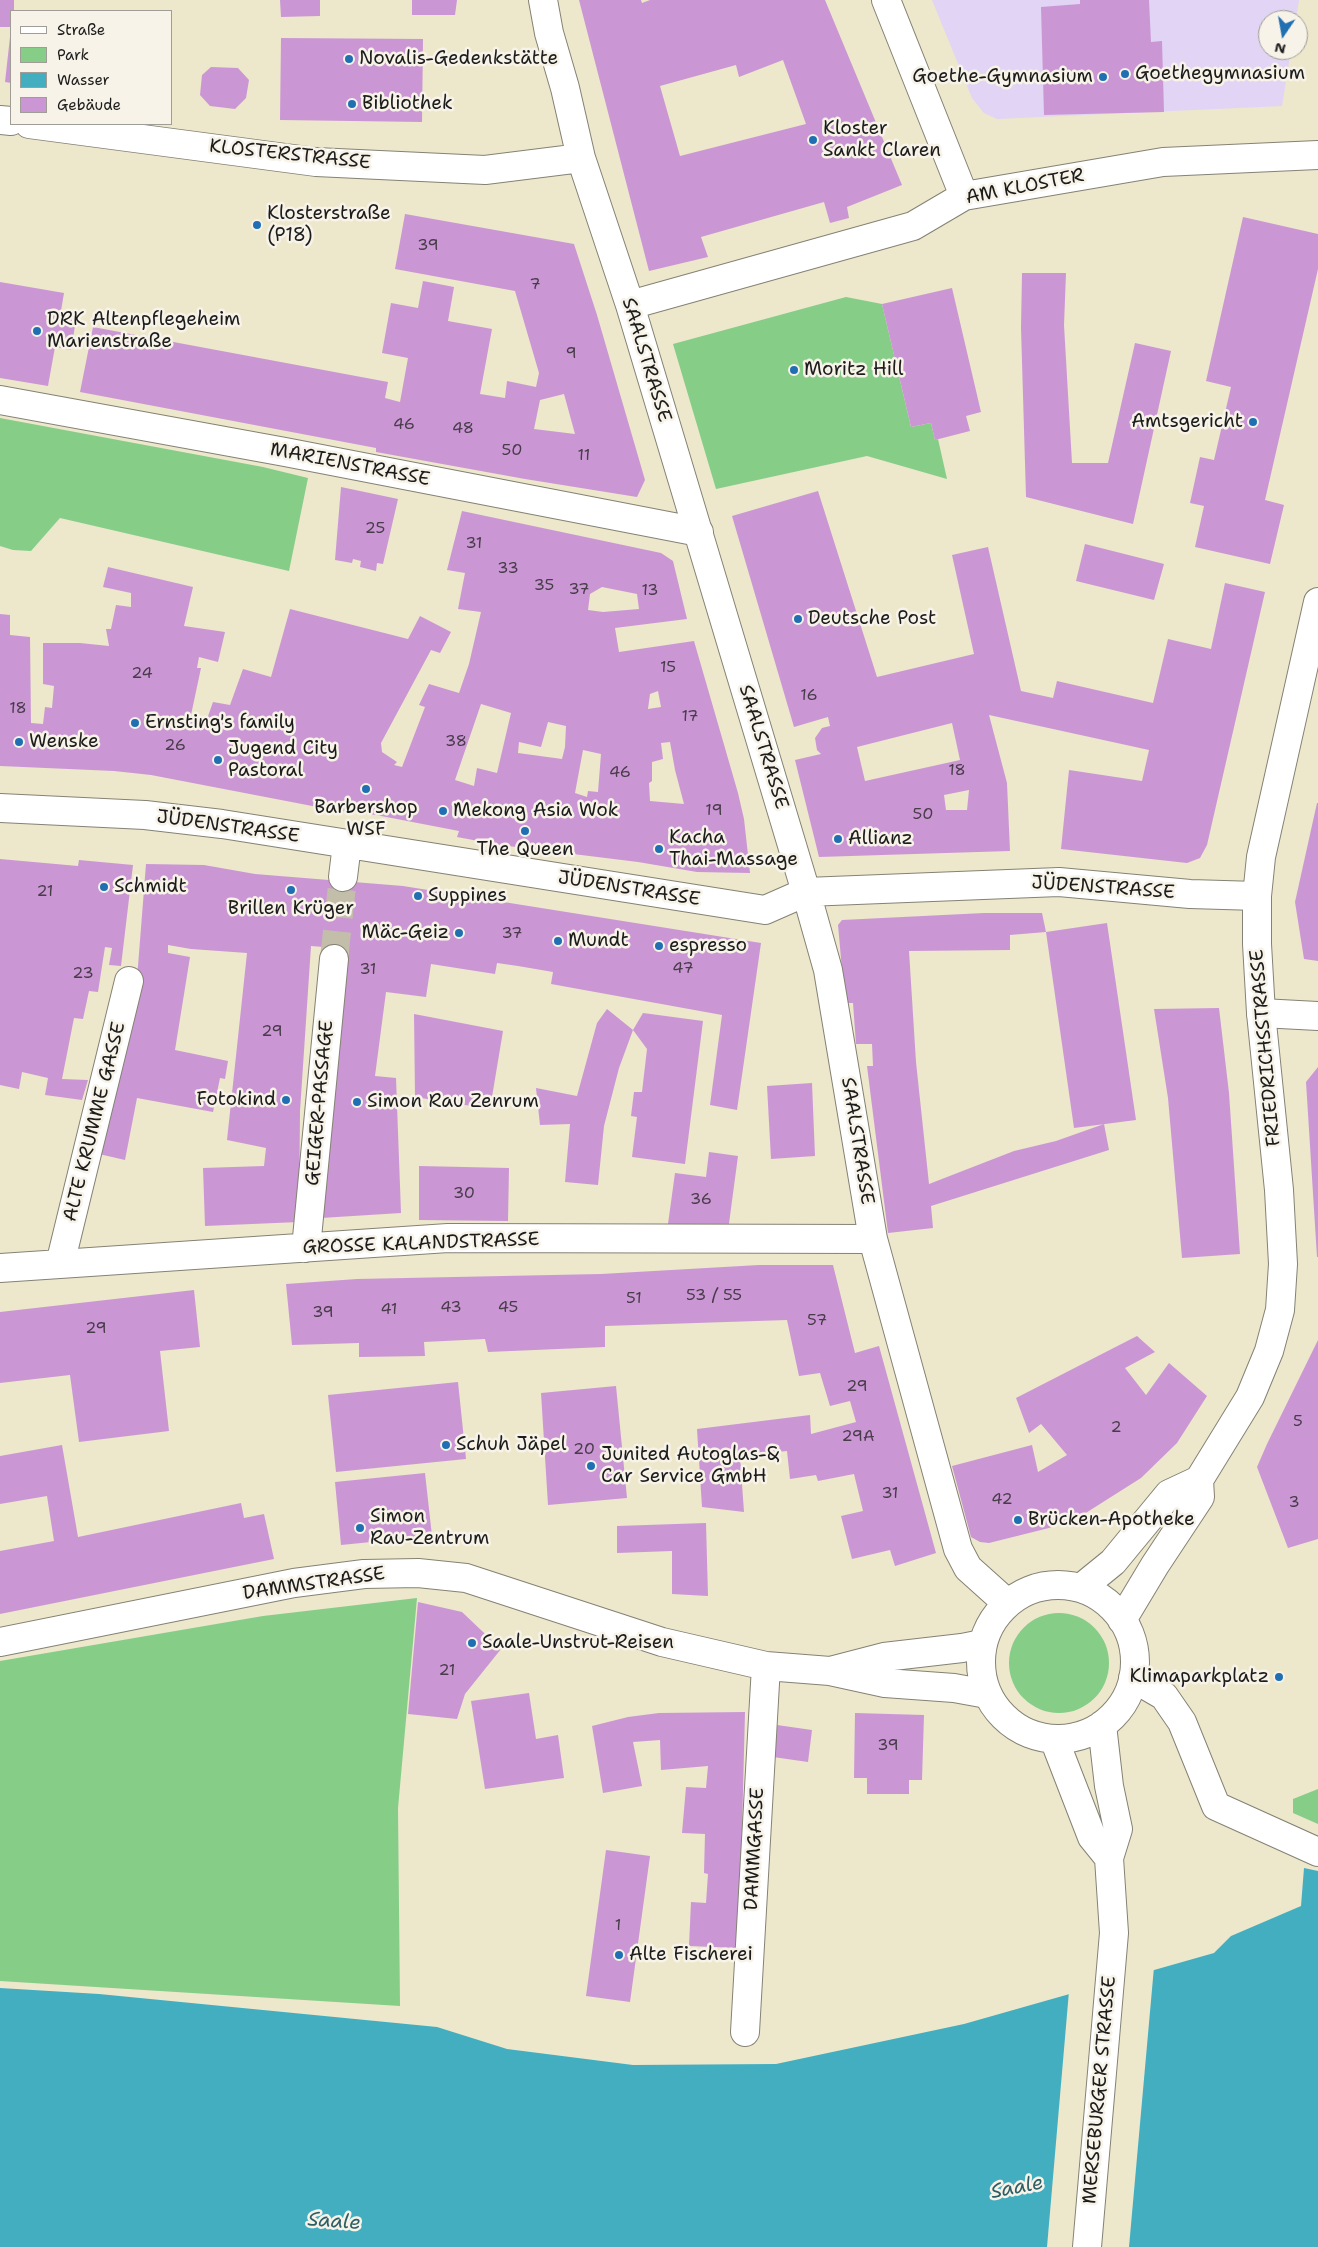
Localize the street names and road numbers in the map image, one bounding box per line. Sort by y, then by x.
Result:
street label: KLOSTERSTRASSE [208,135,372,175]
street label: AM KLOSTER [964,164,1086,210]
street label: SAALSTRASSE [616,295,676,425]
street label: MARIENSTRASSE [268,438,432,492]
street label: SAALSTRASSE [733,682,793,812]
street label: JÜDENSTRASSE [155,806,301,848]
street label: JÜDENSTRASSE [556,866,702,912]
street label: JÜDENSTRASSE [1030,872,1176,904]
street label: FRIEDRICHSSTRASSE [1246,948,1286,1148]
street label: GEIGER-PASSAGE [301,1019,339,1187]
street label: ALTE KRUMME GASSE [59,1020,131,1224]
street label: SAALSTRASSE [836,1076,878,1206]
street label: GROSSE KALANDSTRASSE [302,1228,540,1260]
street label: DAMMSTRASSE [241,1563,387,1605]
street label: DAMMGASSE [740,1787,770,1911]
street label: MERSEBURGER STRASSE [1079,1975,1121,2205]

